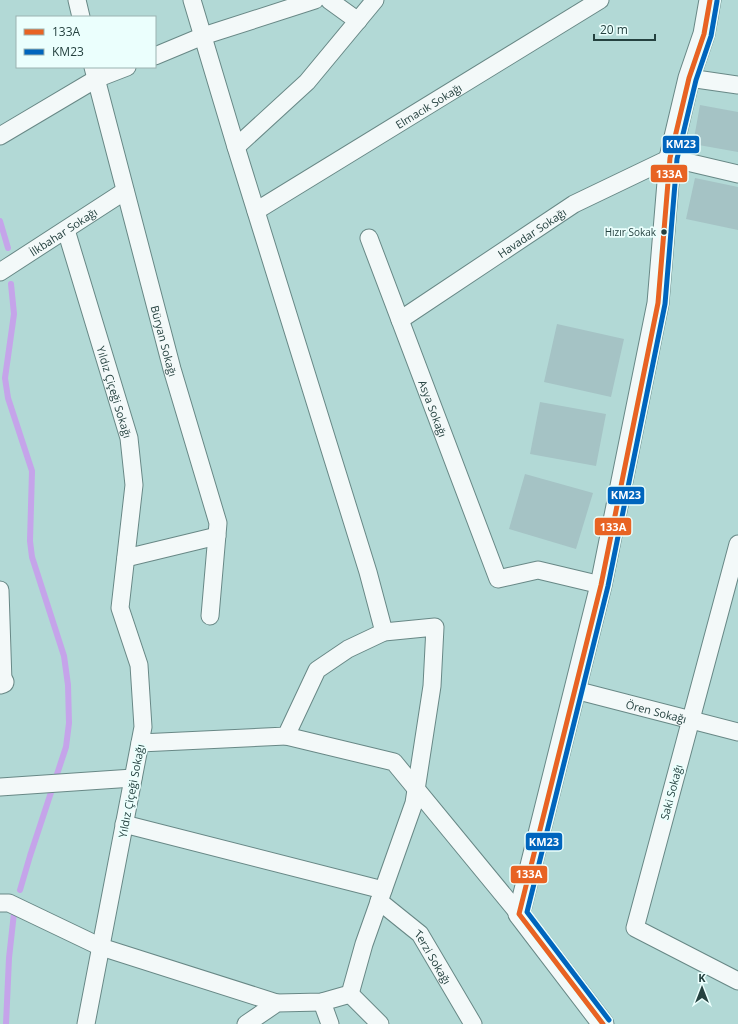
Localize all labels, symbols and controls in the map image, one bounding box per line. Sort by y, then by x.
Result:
legend [16,16,156,68]
scale bar [594,16,655,42]
text: 20 m [600,21,628,38]
text: 133A [52,23,81,40]
text: KM23 [52,43,84,60]
street label: Elmacık Sokağı [392,79,464,131]
line badge: KM23 [662,135,700,154]
text: KM23 [666,136,696,151]
line badge: 133A [650,164,688,183]
text: 133A [656,166,683,181]
street label: İlkbahar Sokağı [26,204,100,259]
street label: Havadar Sokağı [494,204,569,261]
place label: Hızır Sokak [605,225,657,239]
marker: Hızır Sokak [659,227,669,237]
street label: Büryan Sokağı [148,304,181,378]
street label: Yıldız Çiçeği Sokağı [94,344,136,440]
street label: Asya Sokağı [416,377,451,439]
line badge: KM23 [607,486,645,505]
text: KM23 [611,487,641,502]
line badge: 133A [594,517,632,536]
text: 133A [600,519,627,534]
street label: Ören Sokağı [624,696,688,726]
street label: Yıldız Çiçeği Sokağı [115,743,147,839]
street label: Saki Sokağı [656,763,686,821]
line badge: KM23 [525,832,563,851]
text: KM23 [529,834,559,849]
line badge: 133A [510,865,548,884]
text: 133A [516,866,543,881]
street label: Terzi Sokağı [412,926,455,987]
north arrow [682,968,722,1008]
text: K [698,970,706,985]

